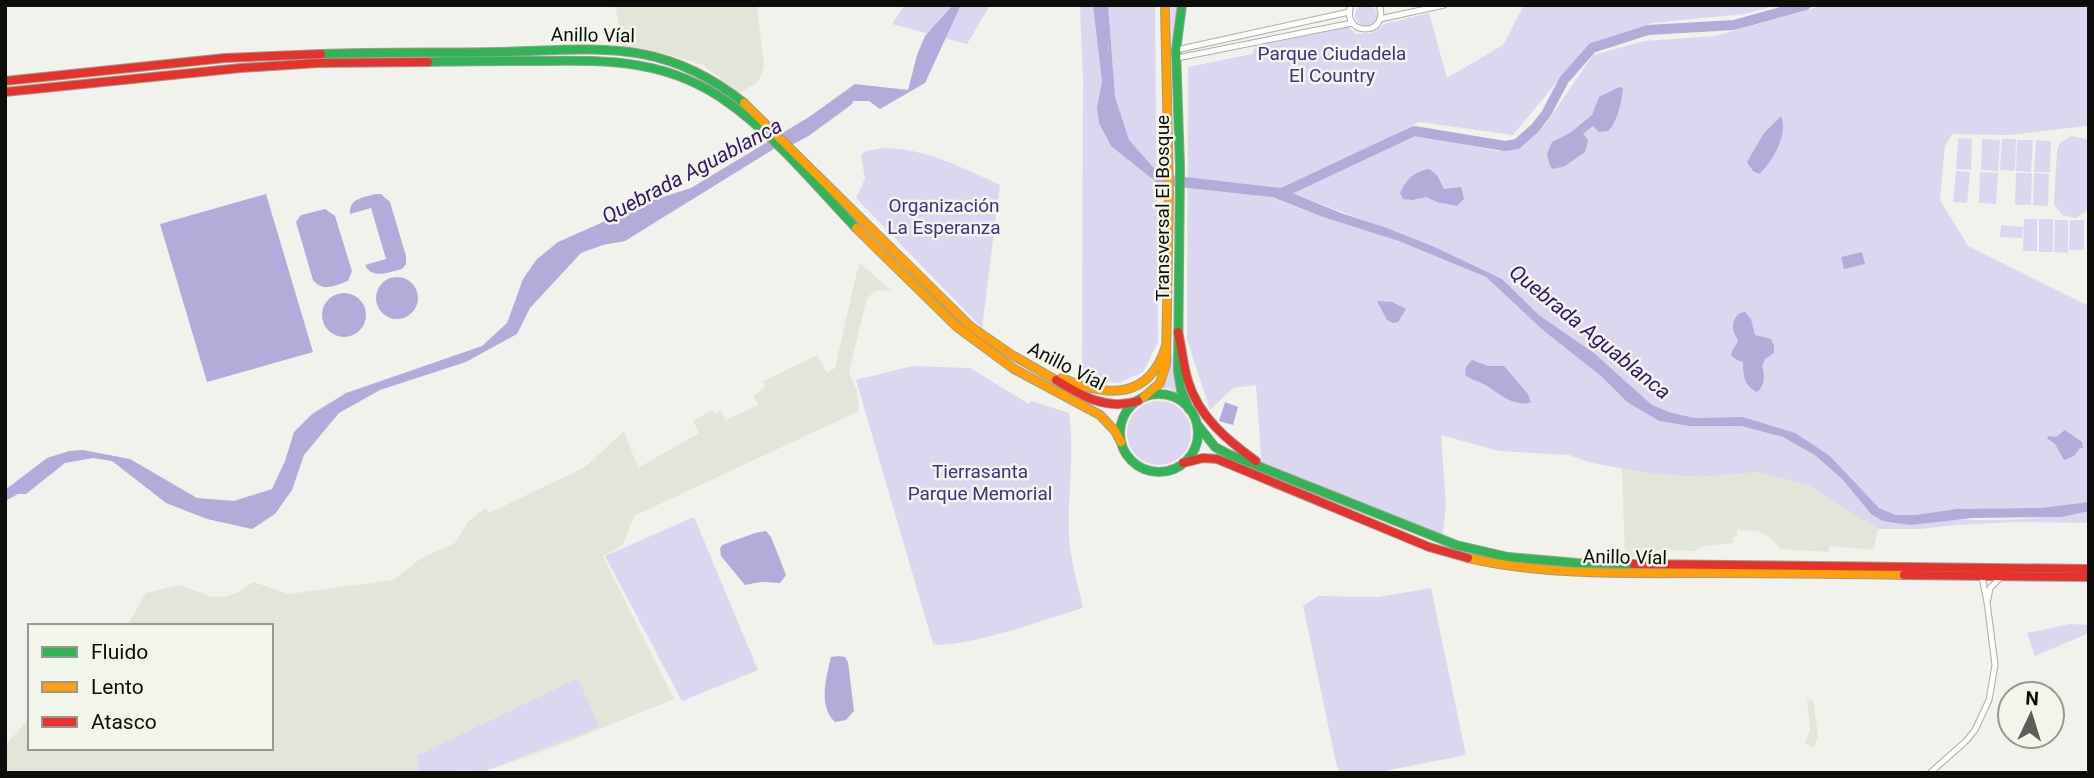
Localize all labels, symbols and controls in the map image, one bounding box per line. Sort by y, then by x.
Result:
street label: Anillo Víal [551,23,635,47]
park label: Parque Ciudadela El Country [1258,42,1406,87]
water label: Quebrada Aguablanca [598,113,786,229]
street label: Transversal El Bosque [1151,115,1174,301]
park label: Organización La Esperanza [887,194,1001,239]
water label: Quebrada Aguablanca [1505,260,1675,404]
street label: Anillo Víal [1024,337,1110,395]
park label: Tierrasanta Parque Memorial [908,460,1052,505]
street label: Anillo Víal [1583,545,1667,569]
legend [28,624,273,750]
text: Fluido [91,640,148,664]
text: Lento [91,675,144,699]
north arrow [1996,680,2066,750]
text: N [2025,687,2040,710]
text: Atasco [91,710,157,734]

